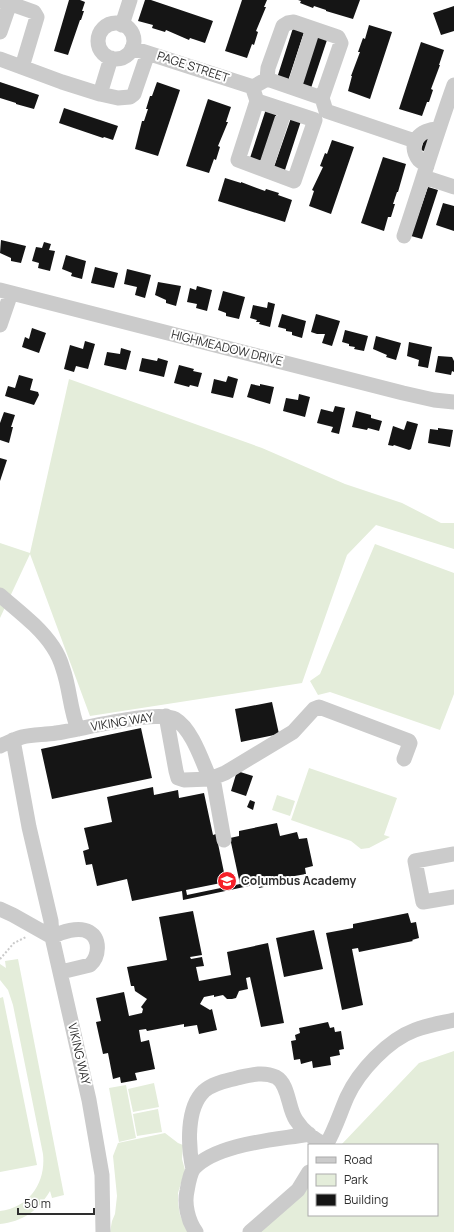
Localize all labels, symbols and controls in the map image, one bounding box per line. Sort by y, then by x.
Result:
street label: PAGE STREET [155,47,232,86]
street label: HIGHMEADOW DRIVE [169,325,285,370]
street label: VIKING WAY [89,708,155,735]
school or university icon: Columbus Academy [216,870,238,892]
place label: Columbus Academy [241,872,356,889]
street label: VIKING WAY [64,1021,95,1087]
legend [308,1144,438,1216]
text: Road [344,1151,372,1168]
text: Park [344,1171,369,1188]
scale bar [18,1190,94,1216]
text: Building [344,1191,388,1208]
text: 50 m [24,1195,51,1212]

